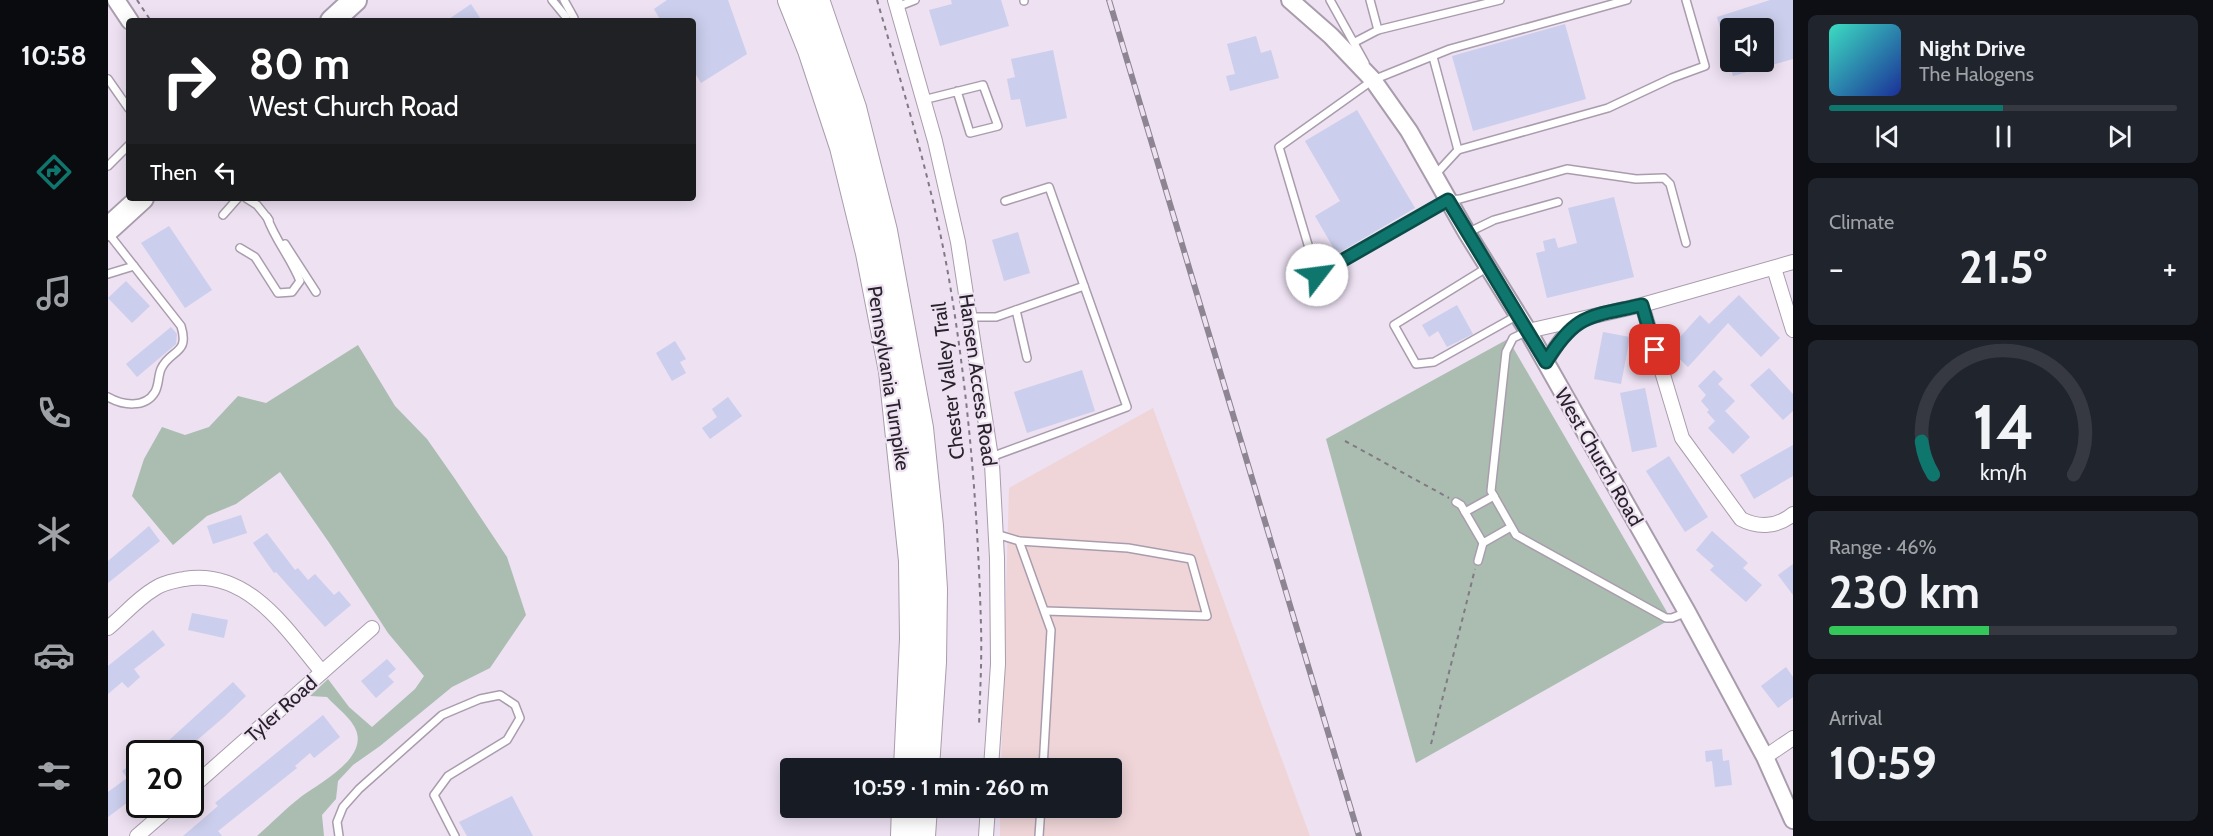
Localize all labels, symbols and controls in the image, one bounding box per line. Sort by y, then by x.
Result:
map controls [1720,18,1774,72]
button: sound [1720,18,1774,72]
text: Night Drive [1919,35,2025,62]
text: 80 m [249,38,350,90]
text: 10:58 [21,39,87,72]
icon: right [150,42,228,120]
text: The Halogens [1919,62,2034,86]
text: West Church Road [249,90,459,123]
icon: previous [1871,120,1904,153]
icon: pause [1987,120,2020,153]
icon: next [2103,120,2136,153]
icon: directions [33,151,75,193]
icon: left [209,156,242,189]
text: Then [150,159,197,186]
text: Climate [1829,210,1894,234]
text: 21.5° [1959,240,2047,294]
position arrow [1285,243,1349,307]
text: − [1829,248,1844,288]
text: + [2162,248,2177,288]
icon: music [33,272,75,314]
street label: Pennsylvania Turnpike [863,284,915,472]
street label: Hansen Access Road [954,292,1002,468]
street label: Chester Valley Trail [926,301,970,461]
pin [1629,324,1680,375]
icon: arrive [1638,333,1671,366]
street label: West Church Road [1550,384,1648,530]
text: 14 [1972,389,2034,465]
icon: phone [33,392,75,434]
text: km/h [1980,459,2026,485]
icon: climate [33,513,75,555]
text: Range · 46% [1829,535,1937,559]
text: 230 km [1829,565,1980,619]
icon: car [33,634,75,676]
street label: Tyler Road [240,671,322,747]
text: Arrival [1829,706,1882,730]
text: 10:59 [1829,736,1937,790]
speed limit sign: 20 [126,740,204,818]
icon: filters [33,755,75,797]
text: 10:59 · 1 min · 260 m [853,774,1049,801]

